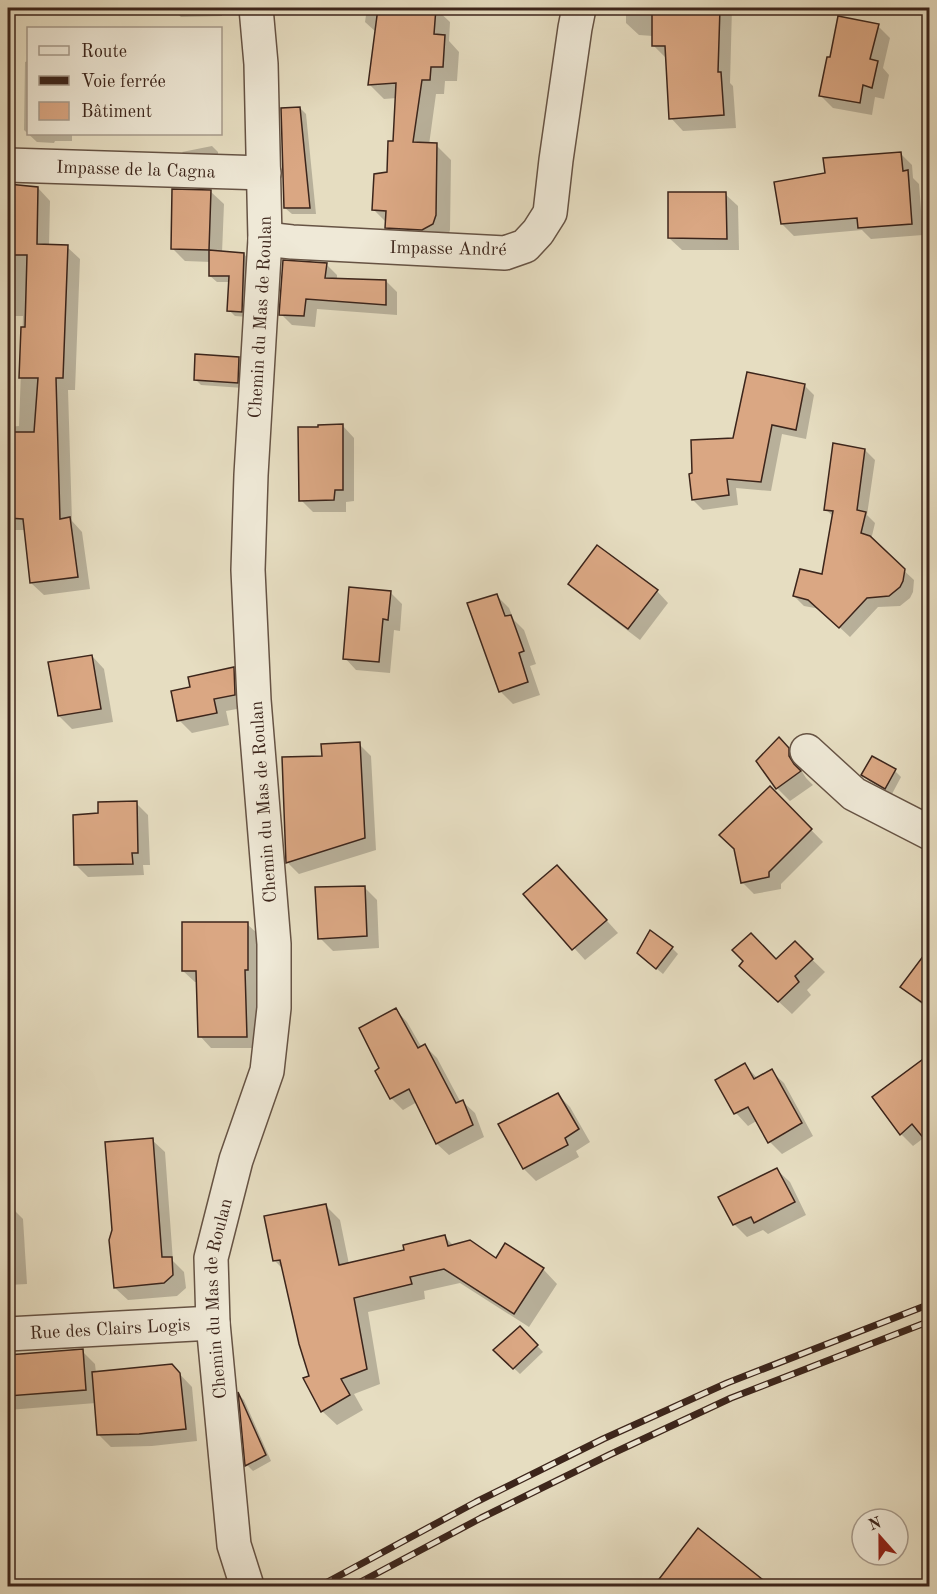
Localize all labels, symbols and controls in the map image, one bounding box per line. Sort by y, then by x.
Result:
legend [27,27,222,135]
text: Route [81,43,127,61]
text: Voie ferrée [81,73,166,91]
text: Bâtiment [81,103,152,121]
street label: Impasse de la Cagna [56,159,216,181]
street label: Chemin du Mas de Roulan [246,215,275,419]
street label: Impasse André [389,239,507,259]
street label: Chemin du Mas de Roulan [248,700,280,904]
street label: Chemin du Mas de Roulan [203,1196,236,1400]
street label: Rue des Clairs Logis [29,1316,191,1343]
north arrow [850,1507,910,1567]
text: N [867,1515,885,1535]

